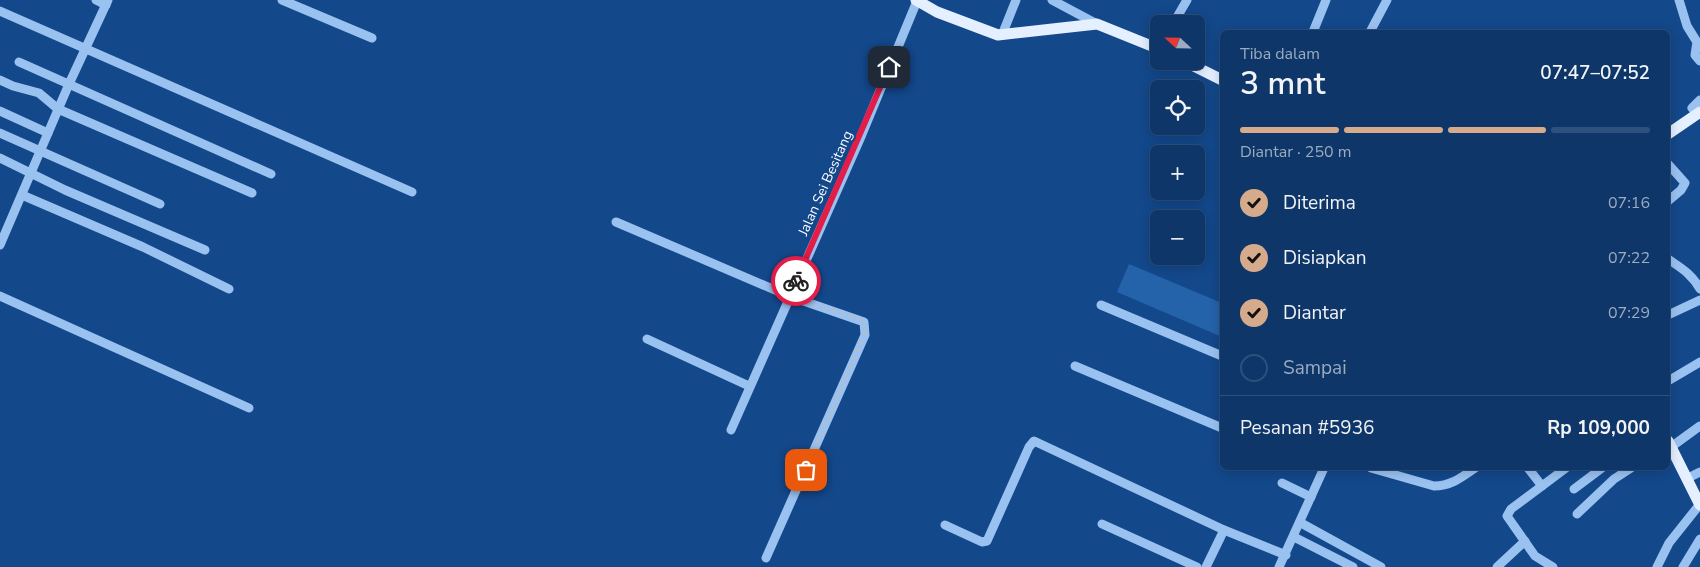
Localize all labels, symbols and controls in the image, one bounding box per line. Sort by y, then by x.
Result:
north arrow [1150,15,1205,70]
map controls [1150,15,1205,265]
text: Tiba dalam [1240,43,1320,65]
pin [868,46,910,88]
icon: home [875,53,903,81]
text: 07:47–07:52 [1540,60,1650,86]
text: 3 mnt [1240,62,1325,105]
button: locate [1150,80,1205,135]
street label: Jalan Sei Besitang [793,128,857,240]
text: Diantar · 250 m [1240,141,1351,163]
button: + [1150,145,1205,200]
icon: check [1240,189,1268,217]
text: Diterima [1283,190,1356,216]
text: 07:16 [1608,192,1650,214]
button: − [1150,210,1205,265]
icon: check [1240,244,1268,272]
text: Disiapkan [1283,245,1366,271]
text: 07:22 [1608,247,1650,269]
courier [771,256,821,306]
icon: bike [782,267,810,295]
icon: check [1240,299,1268,327]
text: Diantar [1283,300,1346,326]
text: 07:29 [1608,302,1650,324]
text: Sampai [1283,355,1347,381]
text: Pesanan #5936 [1240,415,1374,441]
text: Rp 109,000 [1547,415,1650,441]
pin [785,449,827,491]
icon: bag [792,456,820,484]

